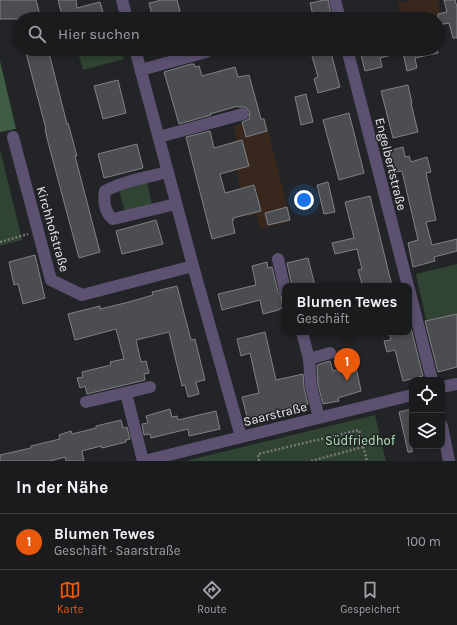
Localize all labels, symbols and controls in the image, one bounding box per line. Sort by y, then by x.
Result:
search box [12,12,445,56]
icon: search [26,23,48,45]
text: Hier suchen [58,25,140,43]
street label: Engelbertstraße [372,116,410,212]
street label: Kirchhofstraße [34,184,72,274]
your location [294,190,314,210]
popup [282,283,412,335]
text: Blumen Tewes [297,293,397,311]
text: Geschäft [297,311,349,326]
pin: 1 [334,348,360,381]
map controls [409,377,445,449]
button: locate [409,377,445,413]
street label: Saarstraße [242,399,309,429]
button: layers [409,413,445,449]
park label: Südfriedhof [325,433,396,448]
text: In der Nähe [16,477,108,497]
text: Blumen Tewes [54,525,155,543]
text: 1 [27,534,31,549]
text: 100 m [406,534,441,549]
text: Geschäft · Saarstraße [54,543,181,558]
tab: Karte [57,579,83,616]
tab: Route [197,579,226,616]
tab: Gespeichert [340,579,400,616]

